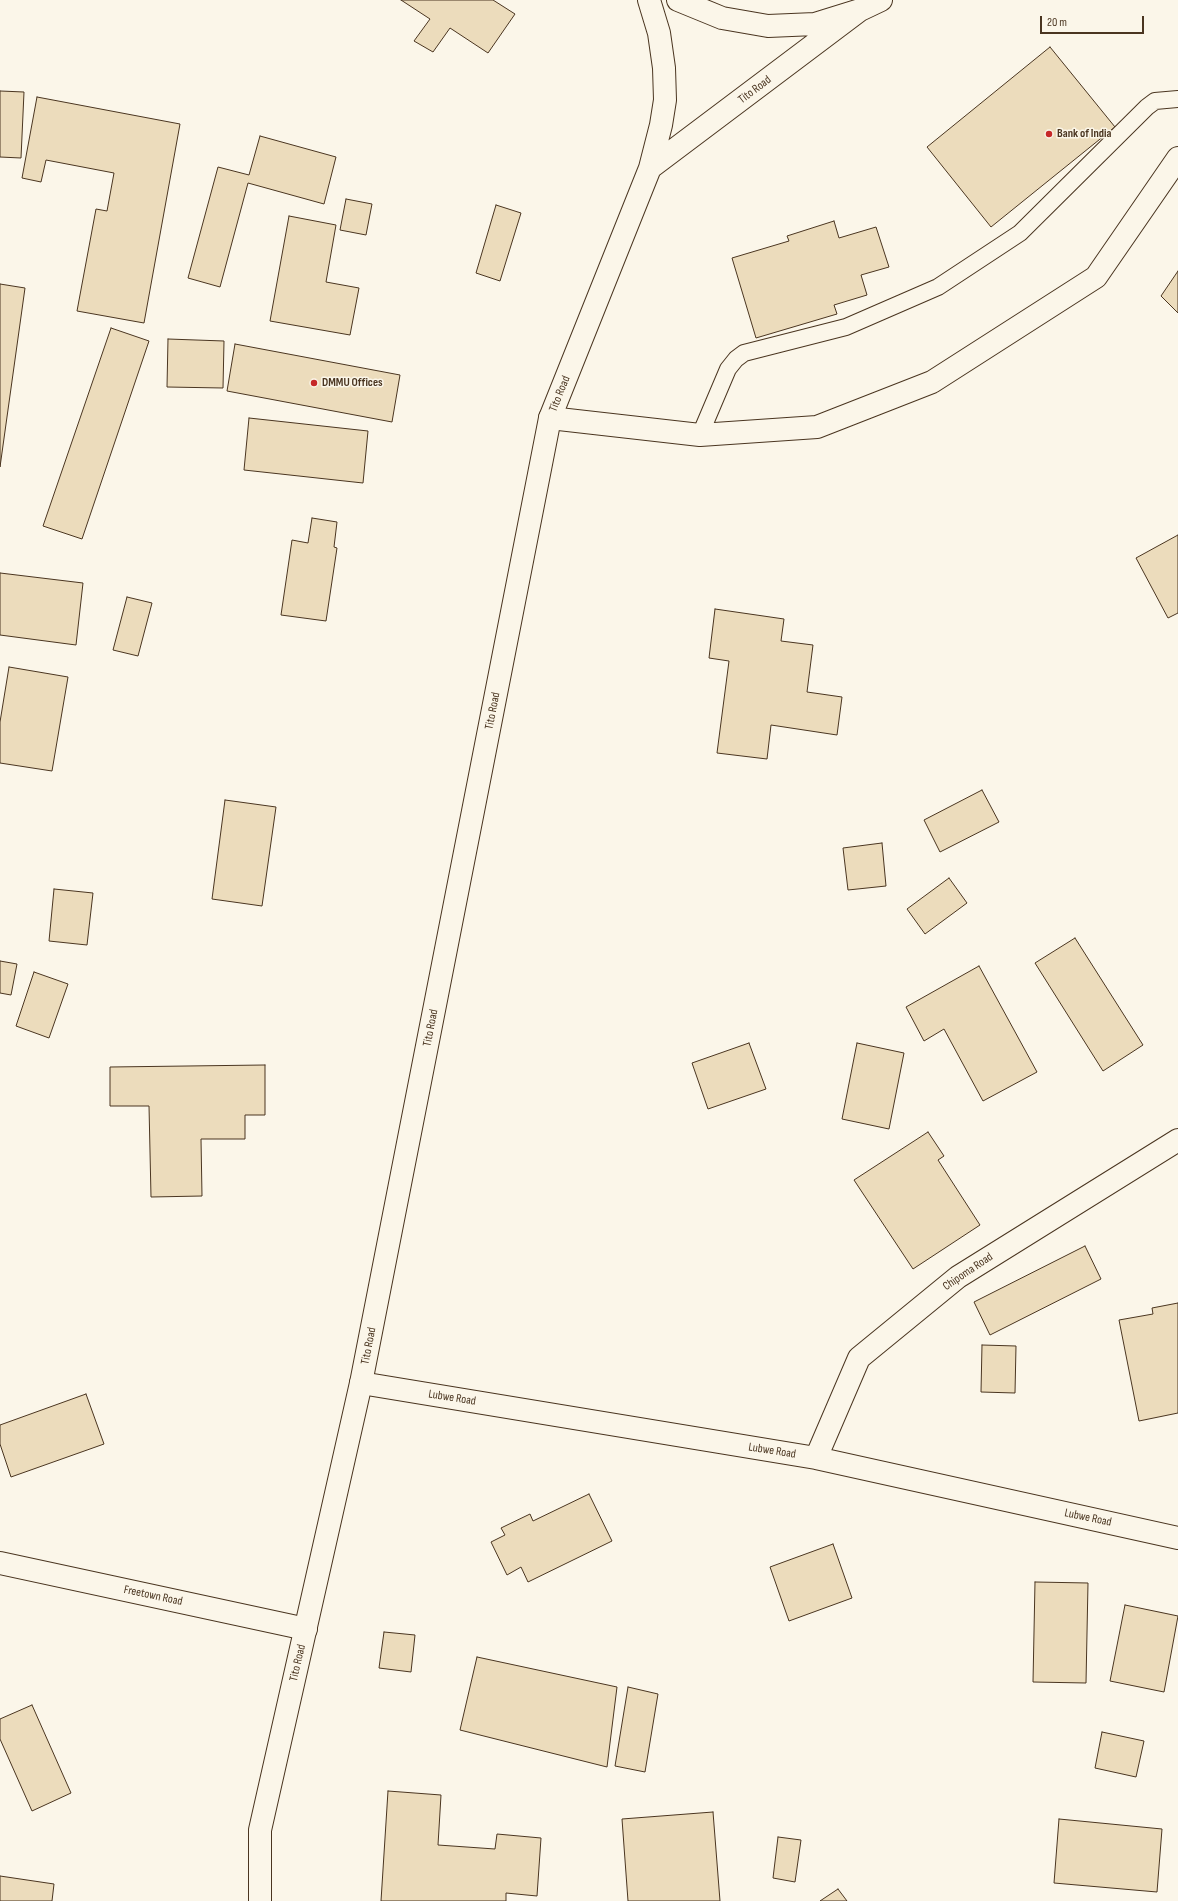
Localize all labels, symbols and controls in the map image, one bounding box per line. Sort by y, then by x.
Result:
scale bar [1042,8,1146,34]
text: 20 m [1047,15,1067,30]
street label: Tito Road [736,73,774,107]
place label: Bank of India [1057,127,1111,141]
marker: Bank of India [1044,129,1054,139]
street label: Tito Road [546,374,574,414]
place label: DMMU Offices [322,376,383,390]
marker: DMMU Offices [309,378,319,388]
street label: Tito Road [482,691,504,731]
street label: Tito Road [420,1008,442,1048]
street label: Chipoma Road [940,1250,996,1294]
street label: Tito Road [358,1326,380,1366]
street label: Lubwe Road [427,1387,477,1409]
street label: Lubwe Road [747,1440,797,1462]
street label: Lubwe Road [1063,1506,1113,1530]
street label: Freetown Road [122,1583,184,1609]
street label: Tito Road [287,1643,309,1683]

